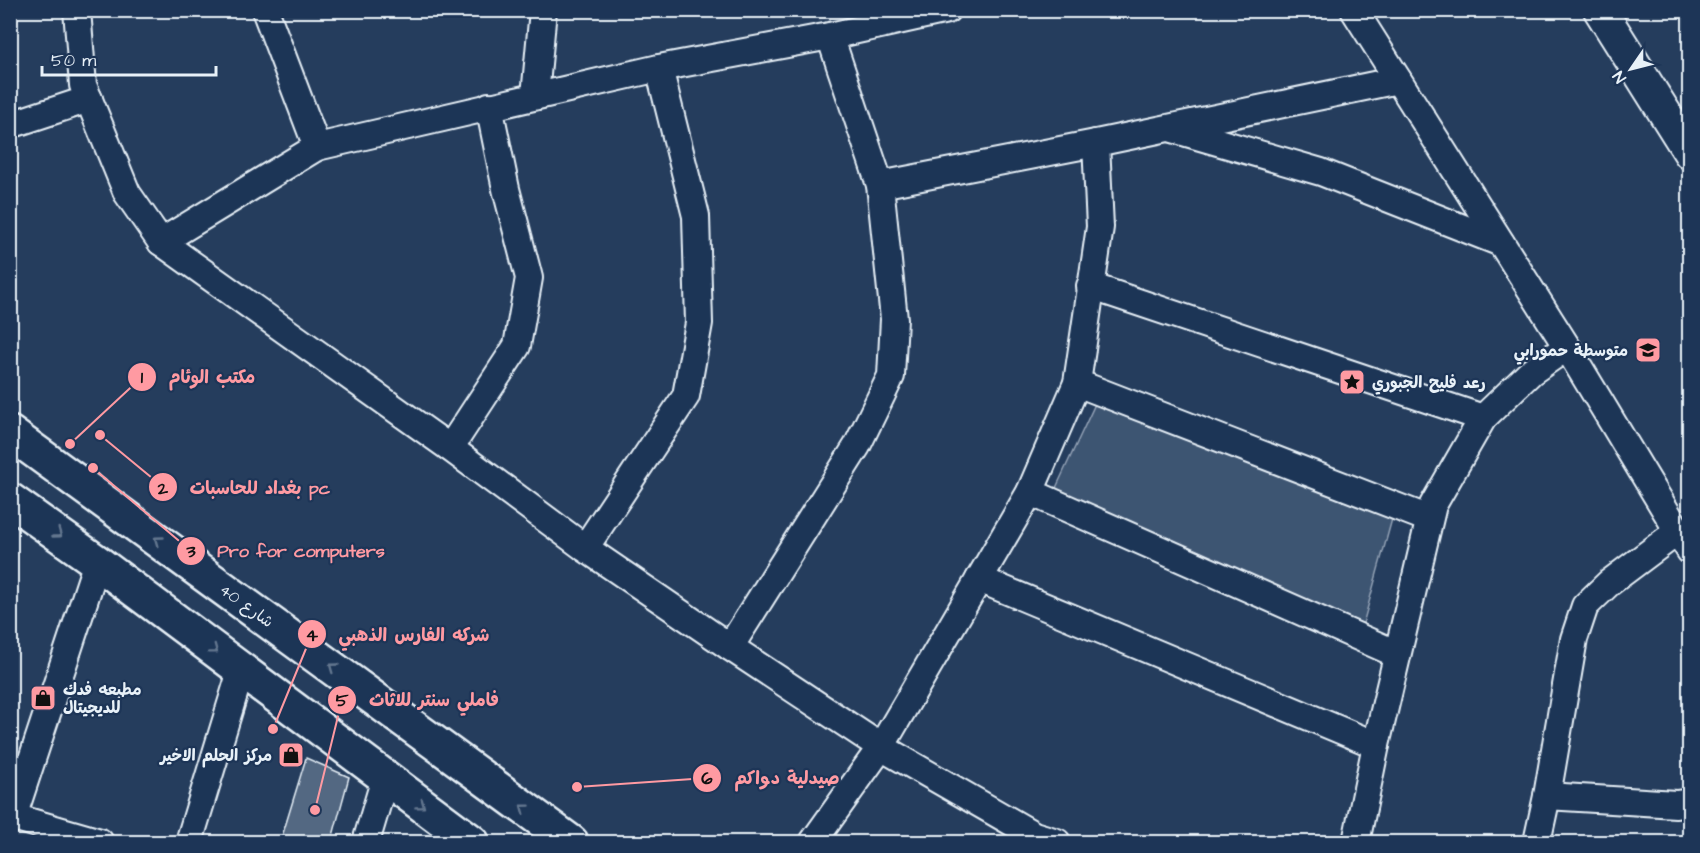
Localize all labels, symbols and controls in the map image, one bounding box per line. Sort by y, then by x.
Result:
scale bar [42,39,216,77]
north arrow [1601,39,1661,99]
text: 50 m [51,48,96,73]
text: N [1608,67,1631,87]
school or university icon: متوسطة حمورابي [1633,335,1663,365]
place label: متوسطة حمورابي [1514,340,1628,365]
callout: مكتب الوئام [127,359,268,395]
text: 1 [141,365,144,390]
text: مكتب الوئام [169,365,255,391]
place icon: رعد فليح الجبوري [1337,367,1367,397]
place label: رعد فليح الجبوري [1372,372,1486,395]
callout: بغداد للحاسبات pc [148,469,342,505]
text: 2 [157,476,169,501]
text: بغداد للحاسبات pc [190,476,331,501]
one-way arrow [52,527,63,538]
callout: Pro for computers [176,533,397,569]
one-way arrow [153,536,164,547]
text: 3 [185,539,196,564]
text: Pro for computers [217,539,385,564]
street label: شارع 40 [215,579,278,633]
callout: شركه الفارس الذهبي [297,616,502,652]
text: 4 [306,623,319,648]
text: شركه الفارس الذهبي [339,623,489,651]
one-way arrow [208,643,219,654]
one-way arrow [328,664,339,675]
place label: مطبعه فدك للديجيتال [63,679,141,719]
callout: فاملي سنتر للاثاث [327,682,511,718]
shop icon: مطبعه فدك للديجيتال [28,683,58,713]
text: 5 [336,688,349,713]
text: فاملي سنتر للاثاث [369,688,499,716]
shop icon: مركز الحلم الاخير [276,740,306,770]
place label: مركز الحلم الاخير [158,745,272,768]
callout: صيدلية دواكم [692,760,851,796]
text: 6 [701,766,713,791]
text: صيدلية دواكم [734,766,840,792]
one-way arrow [415,797,426,808]
one-way arrow [519,804,530,815]

